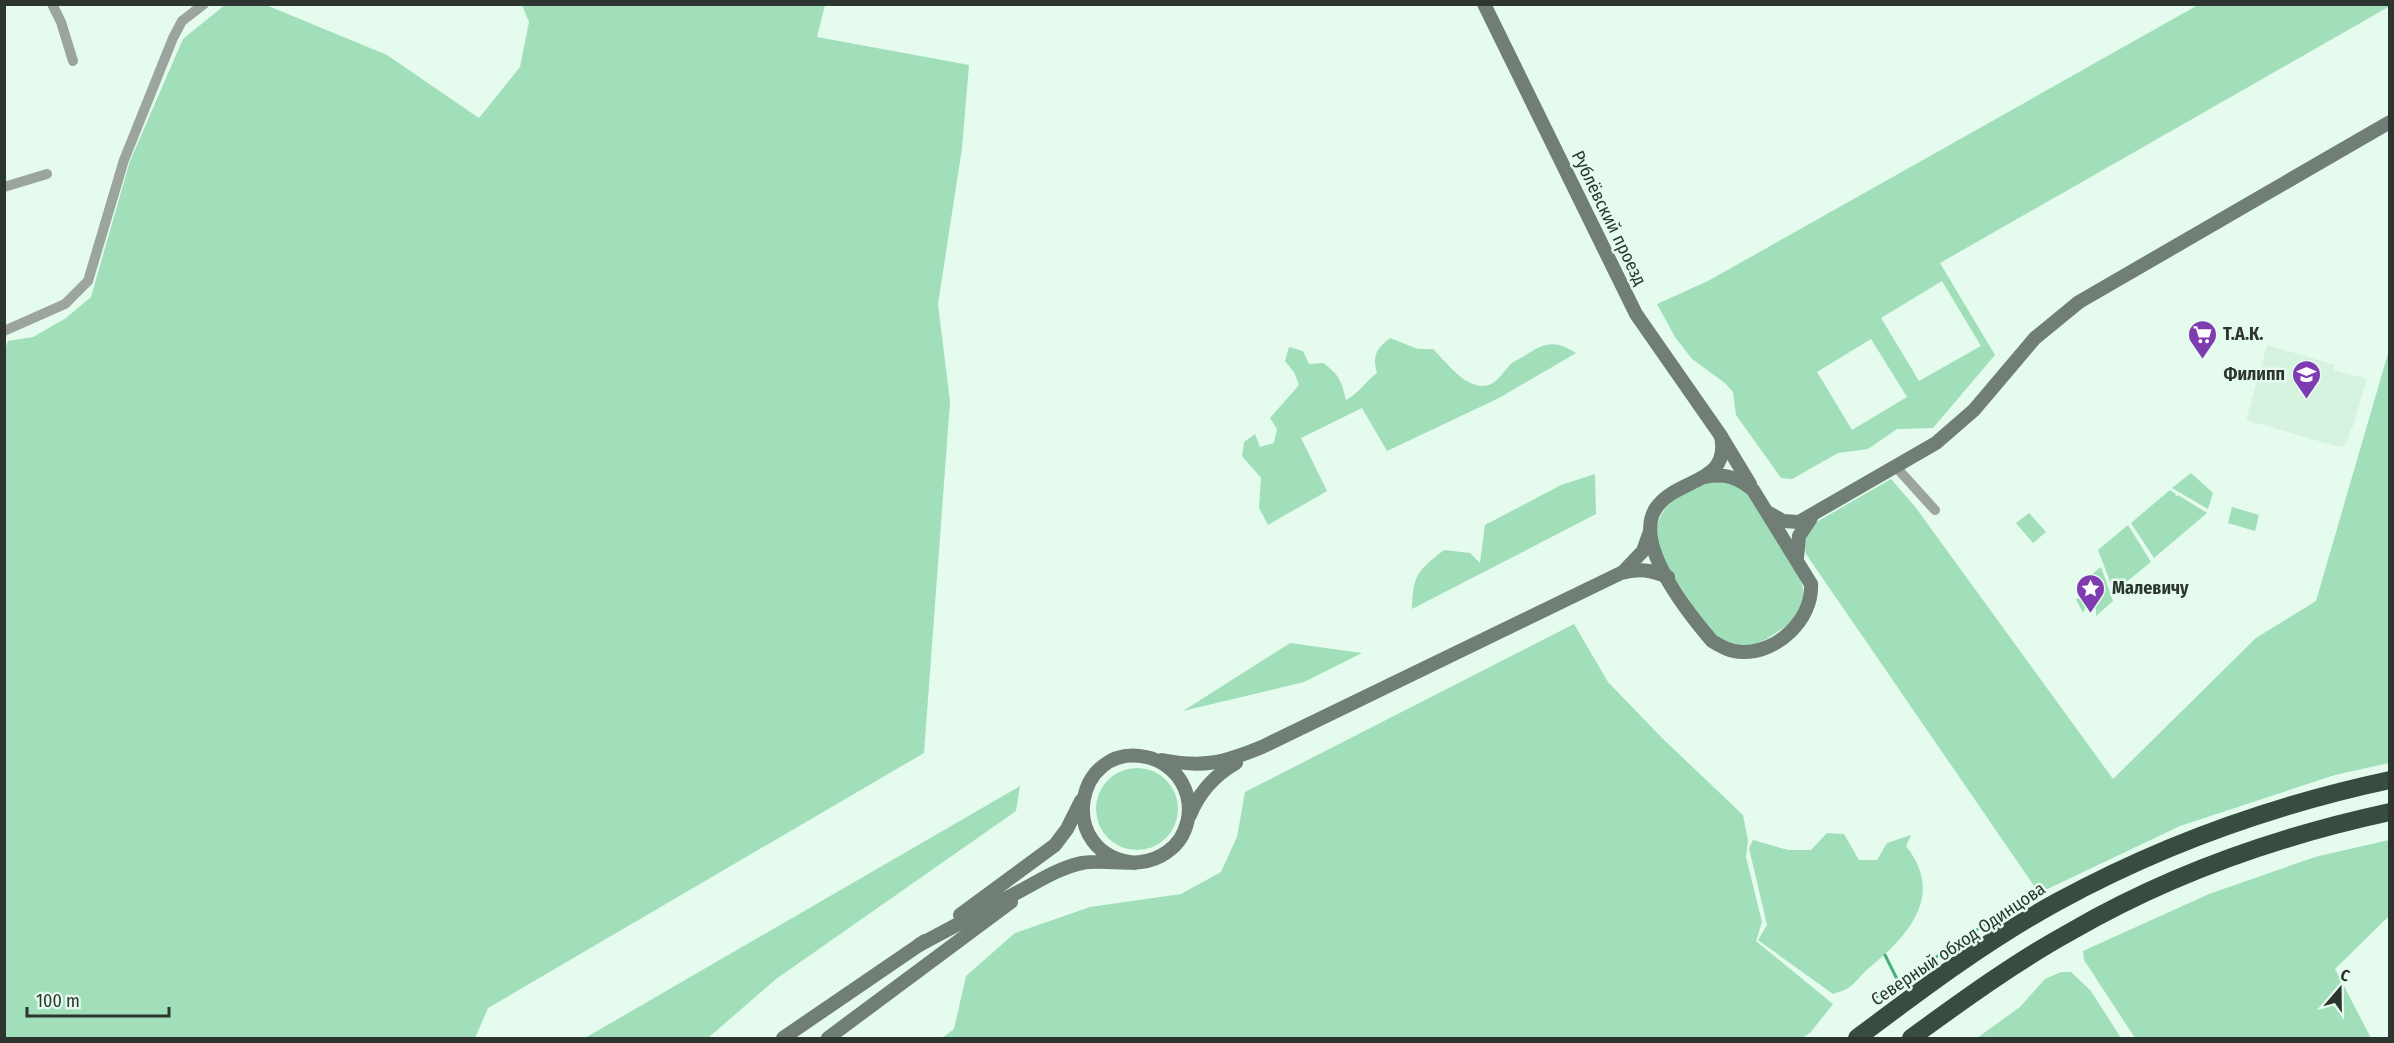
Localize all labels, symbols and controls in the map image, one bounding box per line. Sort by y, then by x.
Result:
street label: Рублёвский проезд [1567,147,1651,289]
supermarket icon: Т.А.К. [2186,318,2218,360]
place label: Т.А.К. [2223,323,2263,345]
school or university icon: Филипп [2290,358,2322,400]
place label: Филипп [2224,363,2285,385]
place icon: Малевичу [2075,572,2107,614]
place label: Малевичу [2112,577,2189,599]
street label: Северный обход Одинцова [1867,877,2049,1011]
north arrow [2310,959,2370,1019]
text: С [2338,965,2353,986]
scale bar [27,980,170,1018]
text: 100 m [36,990,80,1012]

